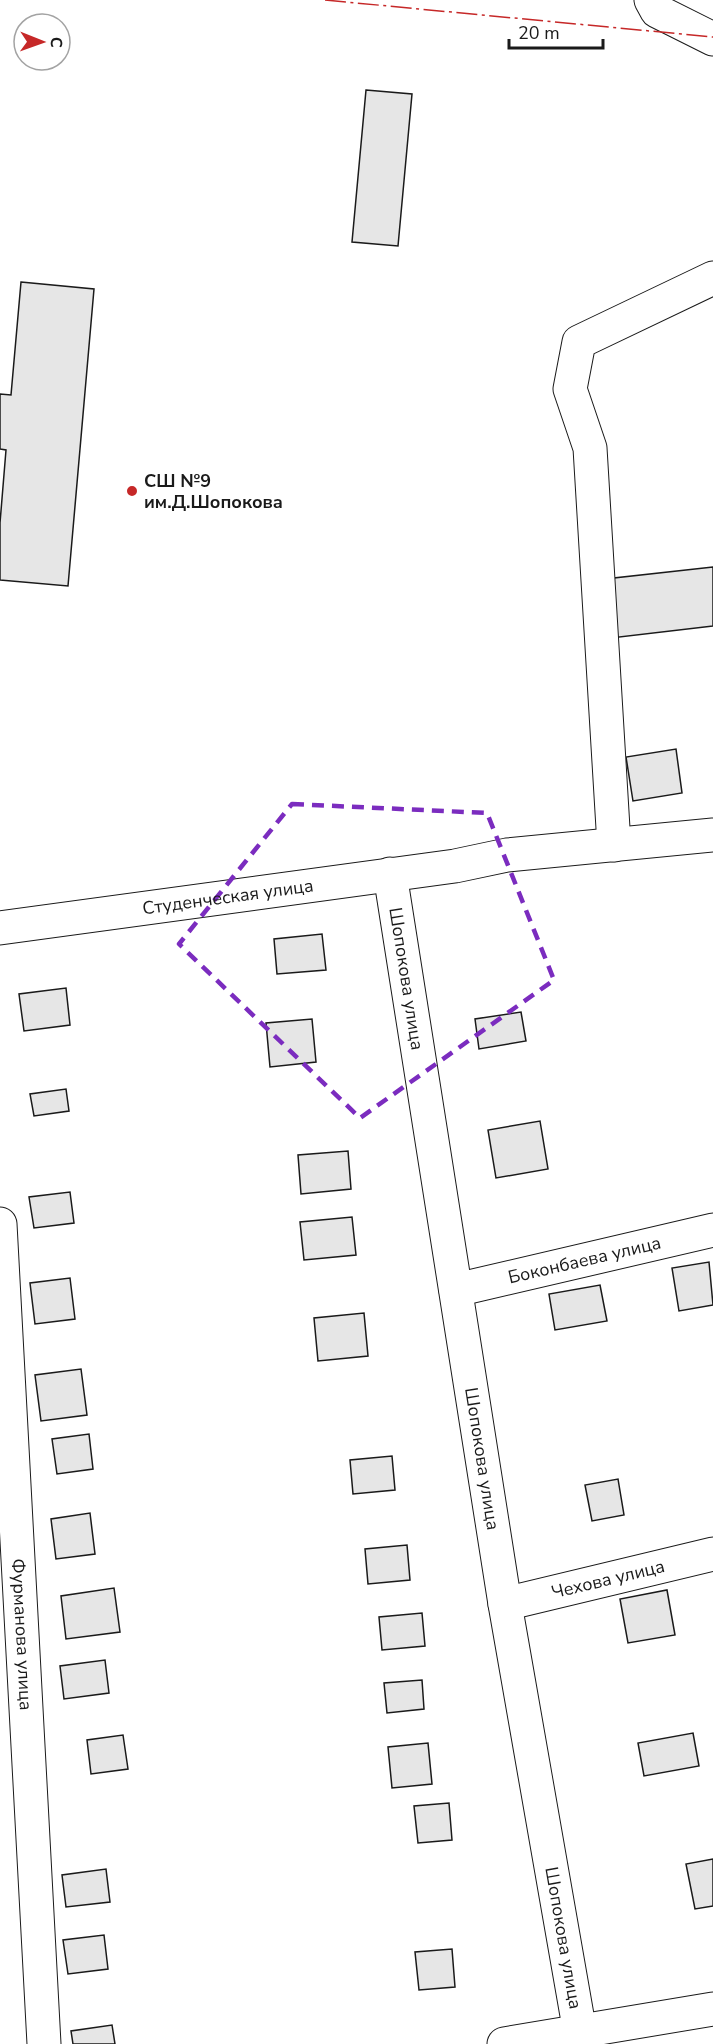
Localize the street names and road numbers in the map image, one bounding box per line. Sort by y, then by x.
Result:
street label: Студенческая улица [141,873,315,920]
street label: Шопокова улица [383,906,430,1052]
street label: Боконбаева улица [506,1231,663,1289]
street label: Шопокова улица [459,1386,505,1532]
street label: Чехова улица [549,1554,667,1604]
street label: Фурманова улица [6,1558,38,1711]
street label: Шопокова улица [539,1865,588,2011]

